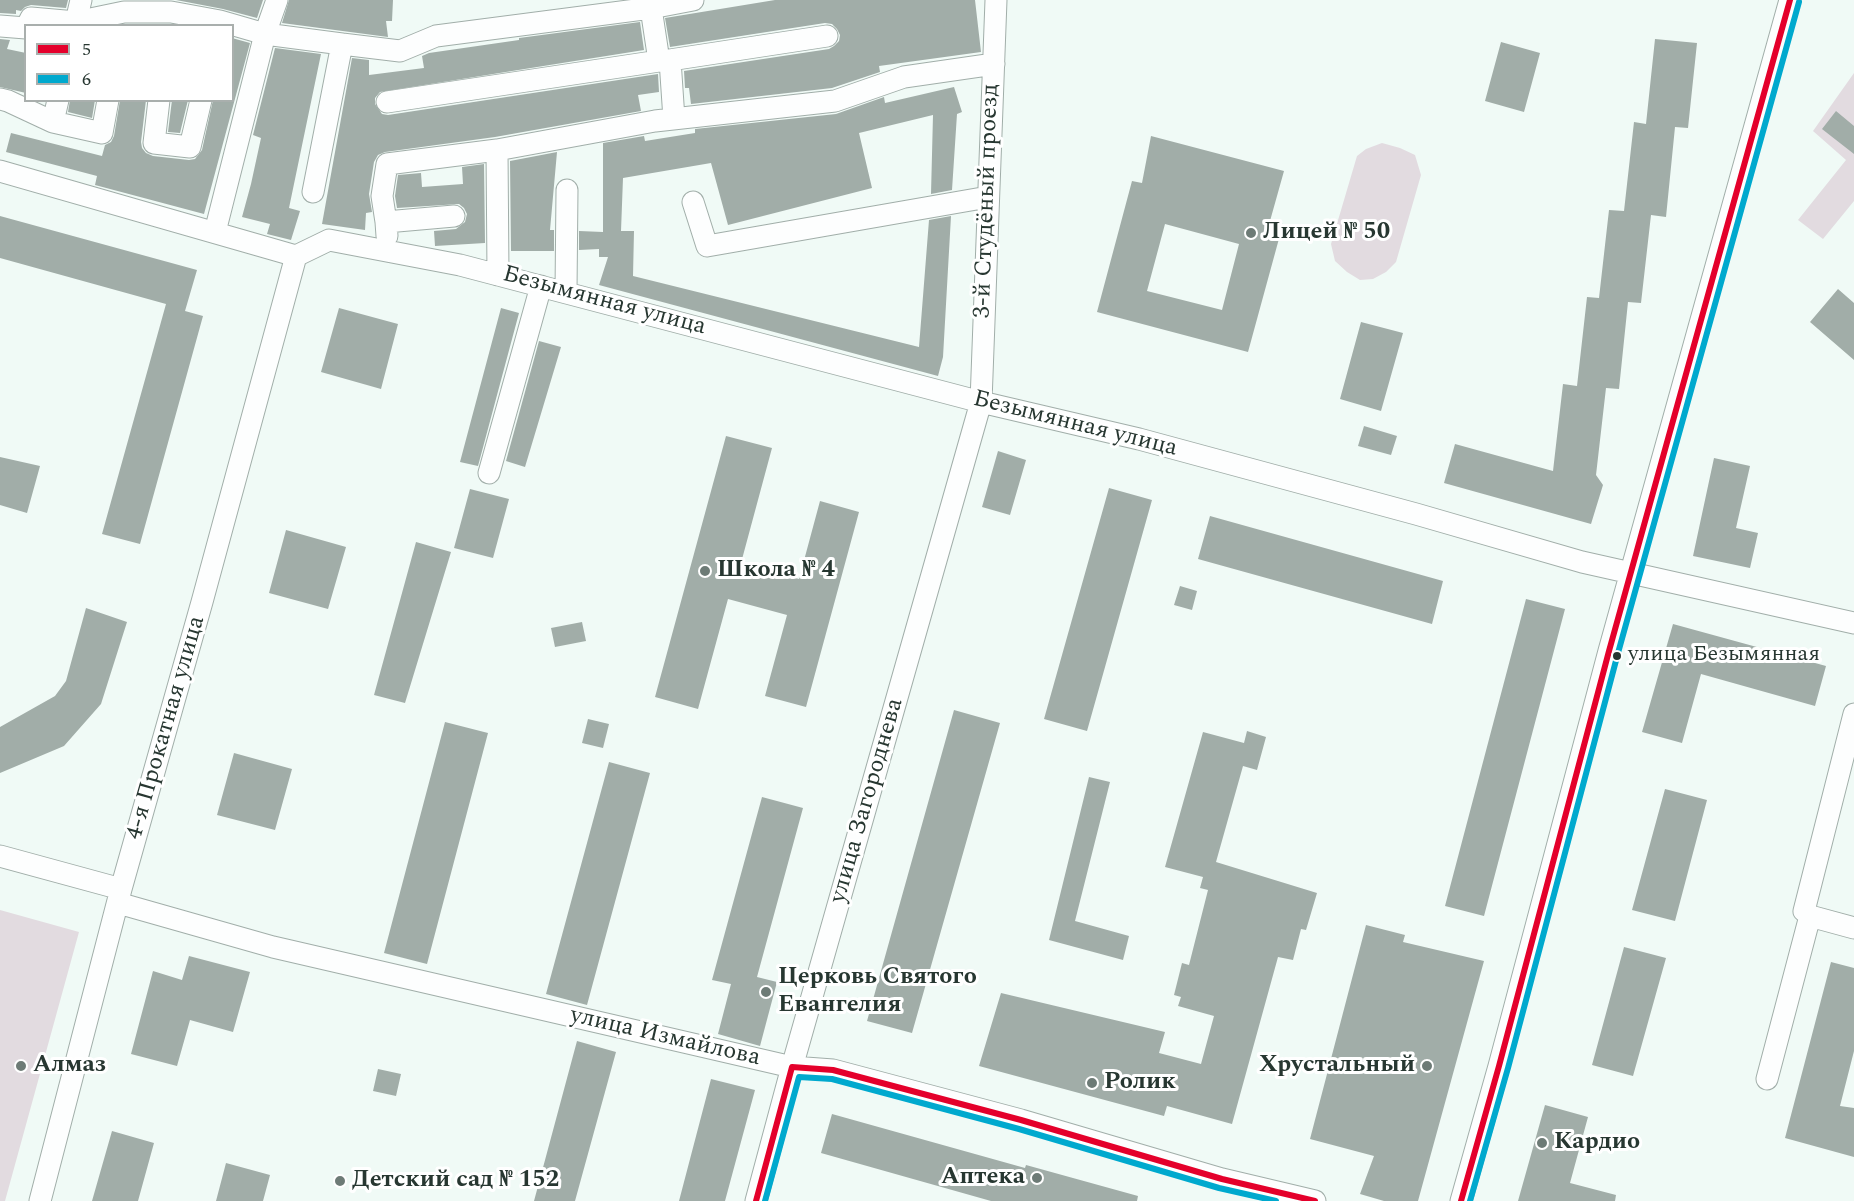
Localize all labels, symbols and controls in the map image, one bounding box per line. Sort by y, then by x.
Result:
legend [24,24,234,102]
text: 5 [82,36,91,63]
text: 6 [82,66,91,93]
street label: 3-й Студёный проезд [970,83,1006,319]
place label: Лицей № 50 [1263,219,1390,247]
marker: Лицей № 50 [1244,226,1258,240]
street label: Безымянная улица [499,261,709,343]
street label: Безымянная улица [970,386,1180,464]
place label: Школа № 4 [717,557,835,585]
marker: Школа № 4 [698,564,712,578]
street label: 4-я Прокатная улица [121,613,213,843]
place label: улица Безымянная [1628,643,1820,669]
marker: улица Безымянная [1611,650,1623,662]
street label: улица Загороднева [825,695,911,907]
place label: Церковь Святого Евангелия [778,964,977,1020]
marker: Церковь Святого Евангелия [759,985,773,999]
street label: улица Измайлова [567,1002,763,1074]
place label: Алмаз [33,1052,106,1080]
place label: Хрустальный [1259,1052,1415,1080]
marker: Алмаз [14,1059,28,1073]
marker: Хрустальный [1420,1059,1434,1073]
place label: Ролик [1104,1069,1176,1097]
marker: Ролик [1085,1076,1099,1090]
place label: Кардио [1554,1129,1640,1157]
marker: Кардио [1535,1136,1549,1150]
place label: Аптека [941,1164,1025,1192]
place label: Детский сад № 152 [352,1167,559,1195]
marker: Аптека [1030,1171,1044,1185]
marker: Детский сад № 152 [333,1174,347,1188]

